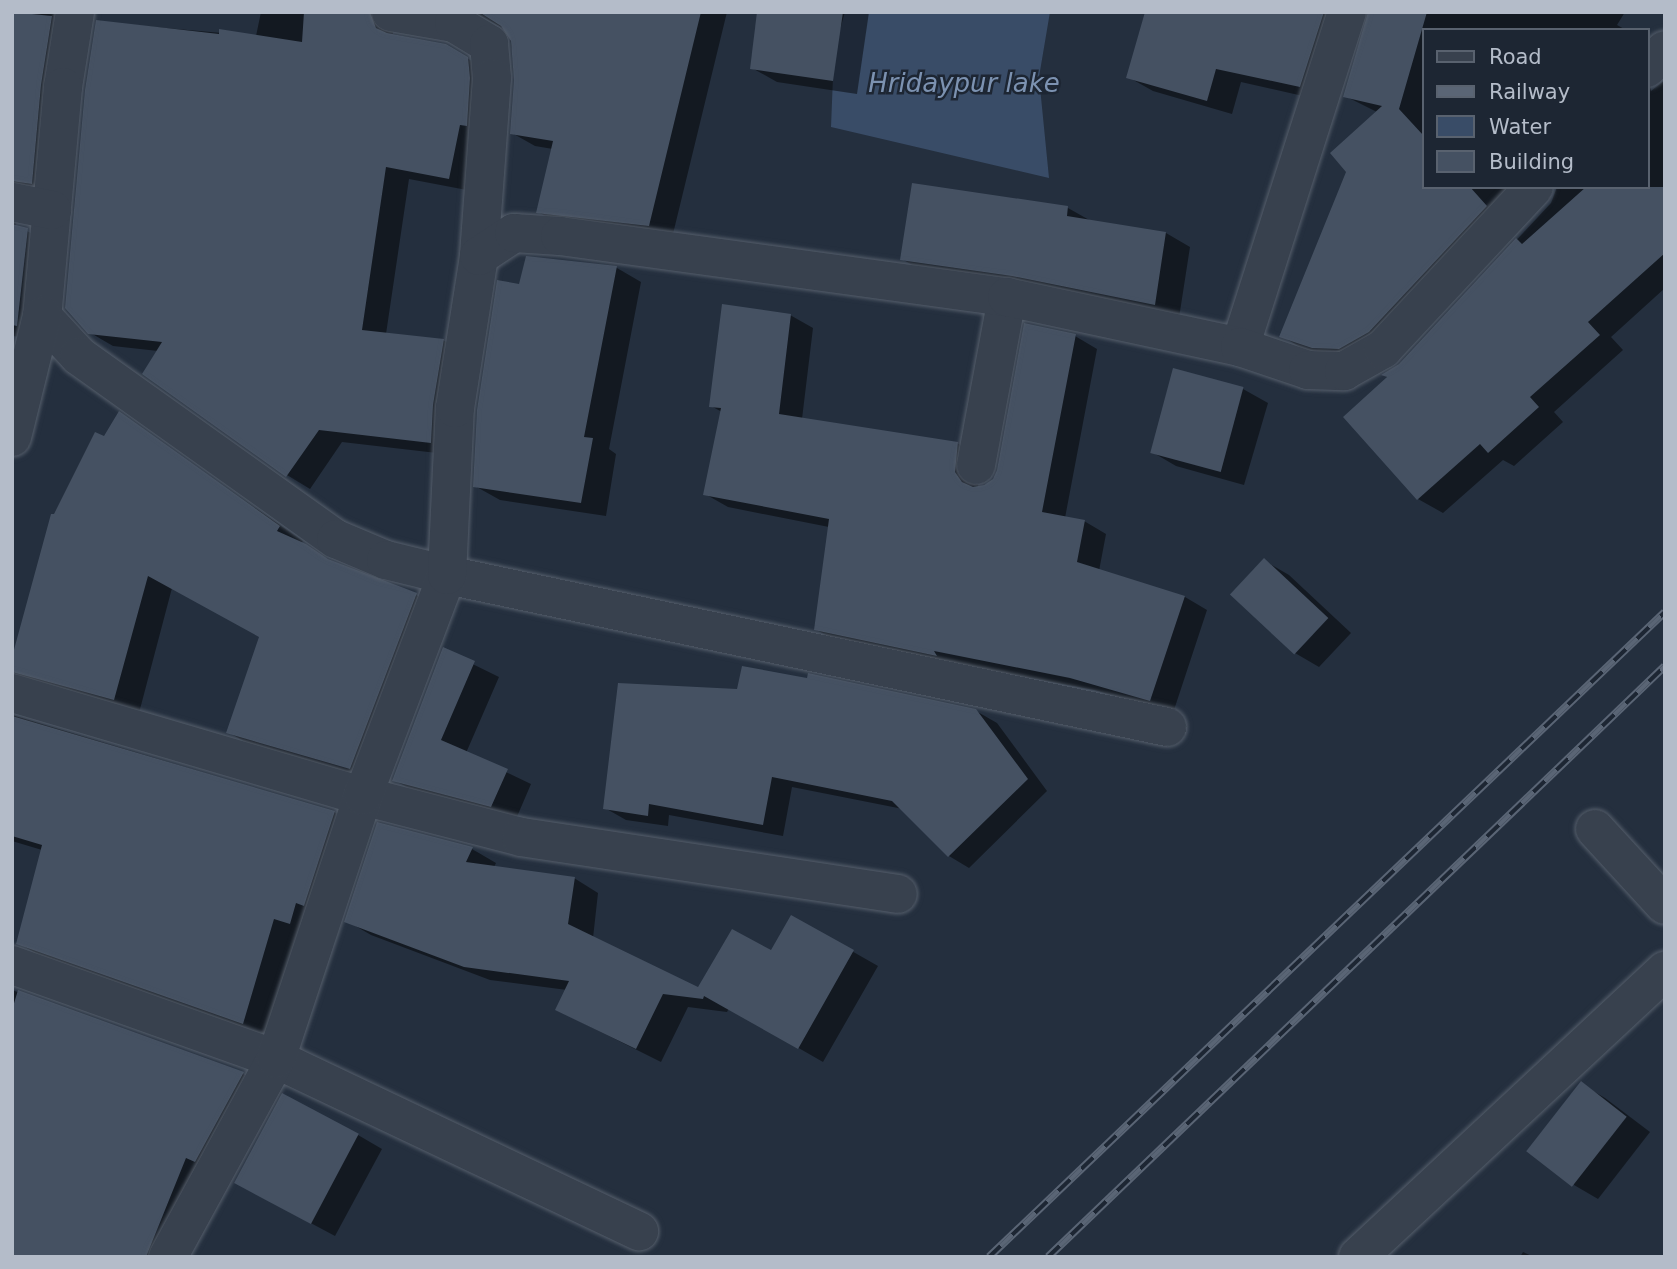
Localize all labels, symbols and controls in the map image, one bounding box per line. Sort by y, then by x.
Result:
legend [1422,28,1649,189]
text: Road [1489,45,1542,69]
water label: Hridaypur lake [868,68,1060,100]
text: Railway [1489,80,1570,104]
text: Water [1489,115,1551,139]
text: Building [1489,150,1574,174]

